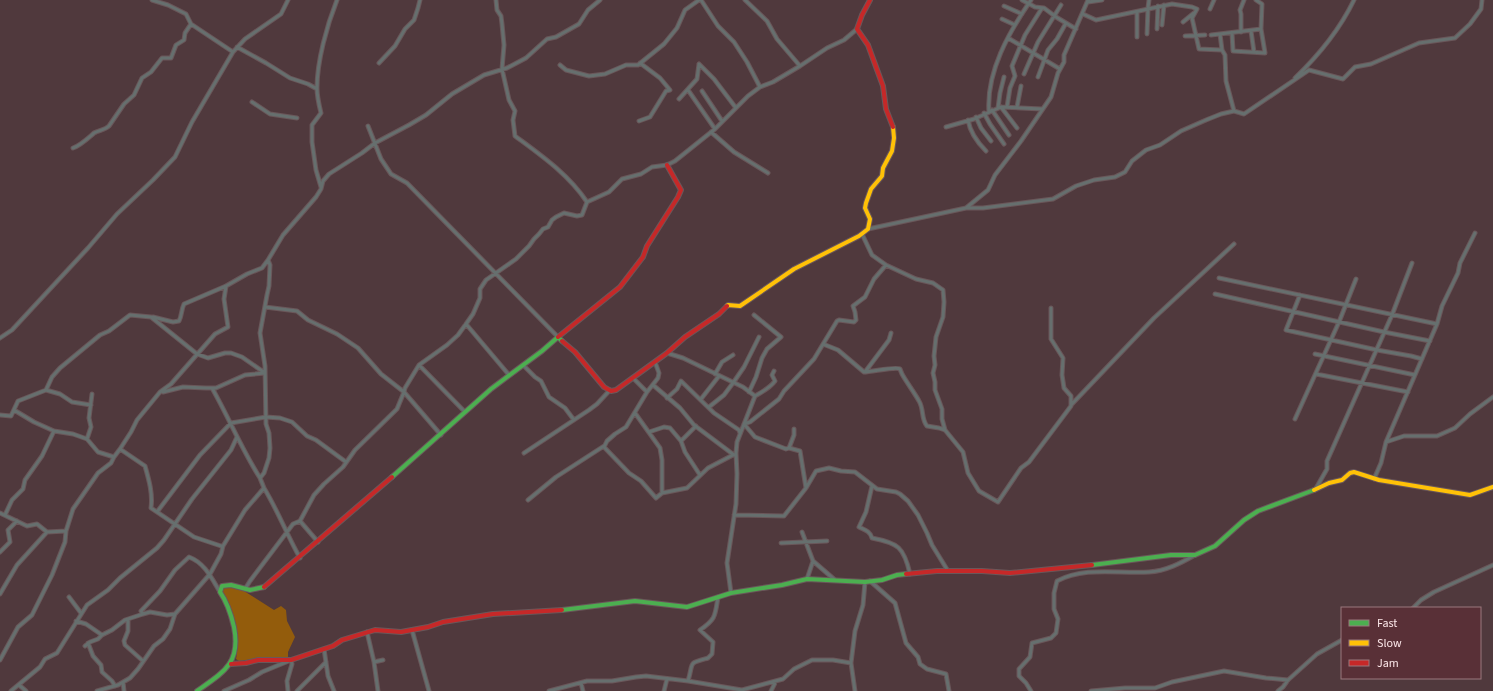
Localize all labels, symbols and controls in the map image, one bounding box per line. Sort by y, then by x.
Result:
legend [1341,607,1481,679]
text: Fast [1377,615,1397,632]
text: Slow [1377,635,1402,652]
text: Jam [1377,655,1399,672]

